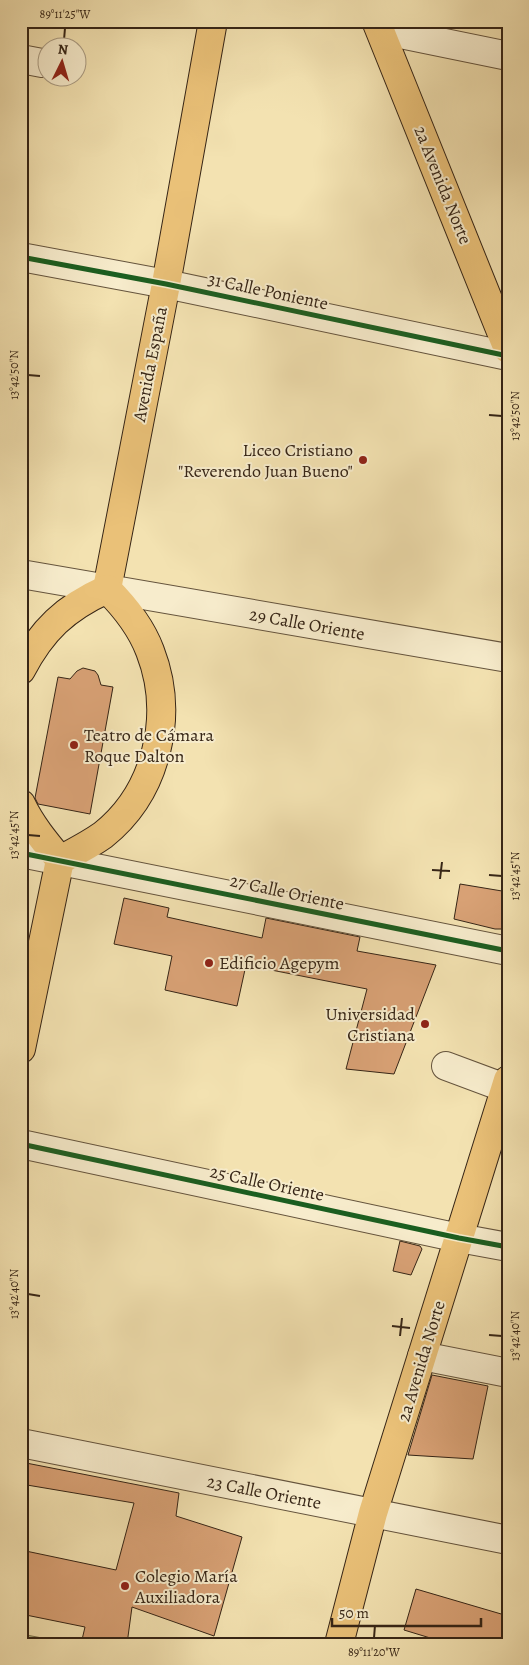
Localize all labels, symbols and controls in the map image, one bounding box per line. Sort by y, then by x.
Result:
text: 89°11'25"W [40,6,91,22]
north arrow [38,38,88,88]
text: N [57,40,69,59]
street label: 2a Avenida Norte [408,122,478,248]
street label: 31 Calle Poniente [206,267,330,315]
street label: Avenida España [127,304,173,425]
text: 13°42'50"N [6,350,22,400]
text: 13°42'50"N [507,391,523,441]
place label: Liceo Cristiano "Reverendo Juan Bueno" [178,438,353,483]
marker: Liceo Cristiano "Reverendo Juan Bueno" [357,454,369,466]
street label: 29 Calle Oriente [247,602,367,646]
place label: Teatro de Cámara Roque Dalton [84,723,214,768]
marker: Teatro de Cámara Roque Dalton [68,739,80,751]
text: 13°42'45"N [6,810,22,859]
text: 13°42'45"N [507,851,523,900]
street label: 27 Calle Oriente [228,868,346,916]
place label: Edificio Agepym [219,951,340,975]
marker: Edificio Agepym [203,957,215,969]
place label: Universidad Cristiana [325,1002,416,1047]
marker: Universidad Cristiana [419,1018,431,1030]
street label: 25 Calle Oriente [208,1159,326,1207]
text: 13°42'40"N [6,1269,22,1319]
street label: 2a Avenida Norte [391,1298,451,1424]
text: 13°42'40"N [507,1311,523,1361]
street label: 23 Calle Oriente [205,1469,323,1515]
place label: Colegio María Auxiliadora [134,1564,238,1609]
marker: Colegio María Auxiliadora [119,1580,131,1592]
scale bar [332,1595,480,1627]
text: 50 m [339,1603,369,1623]
text: 89°11'20"W [348,1644,401,1660]

